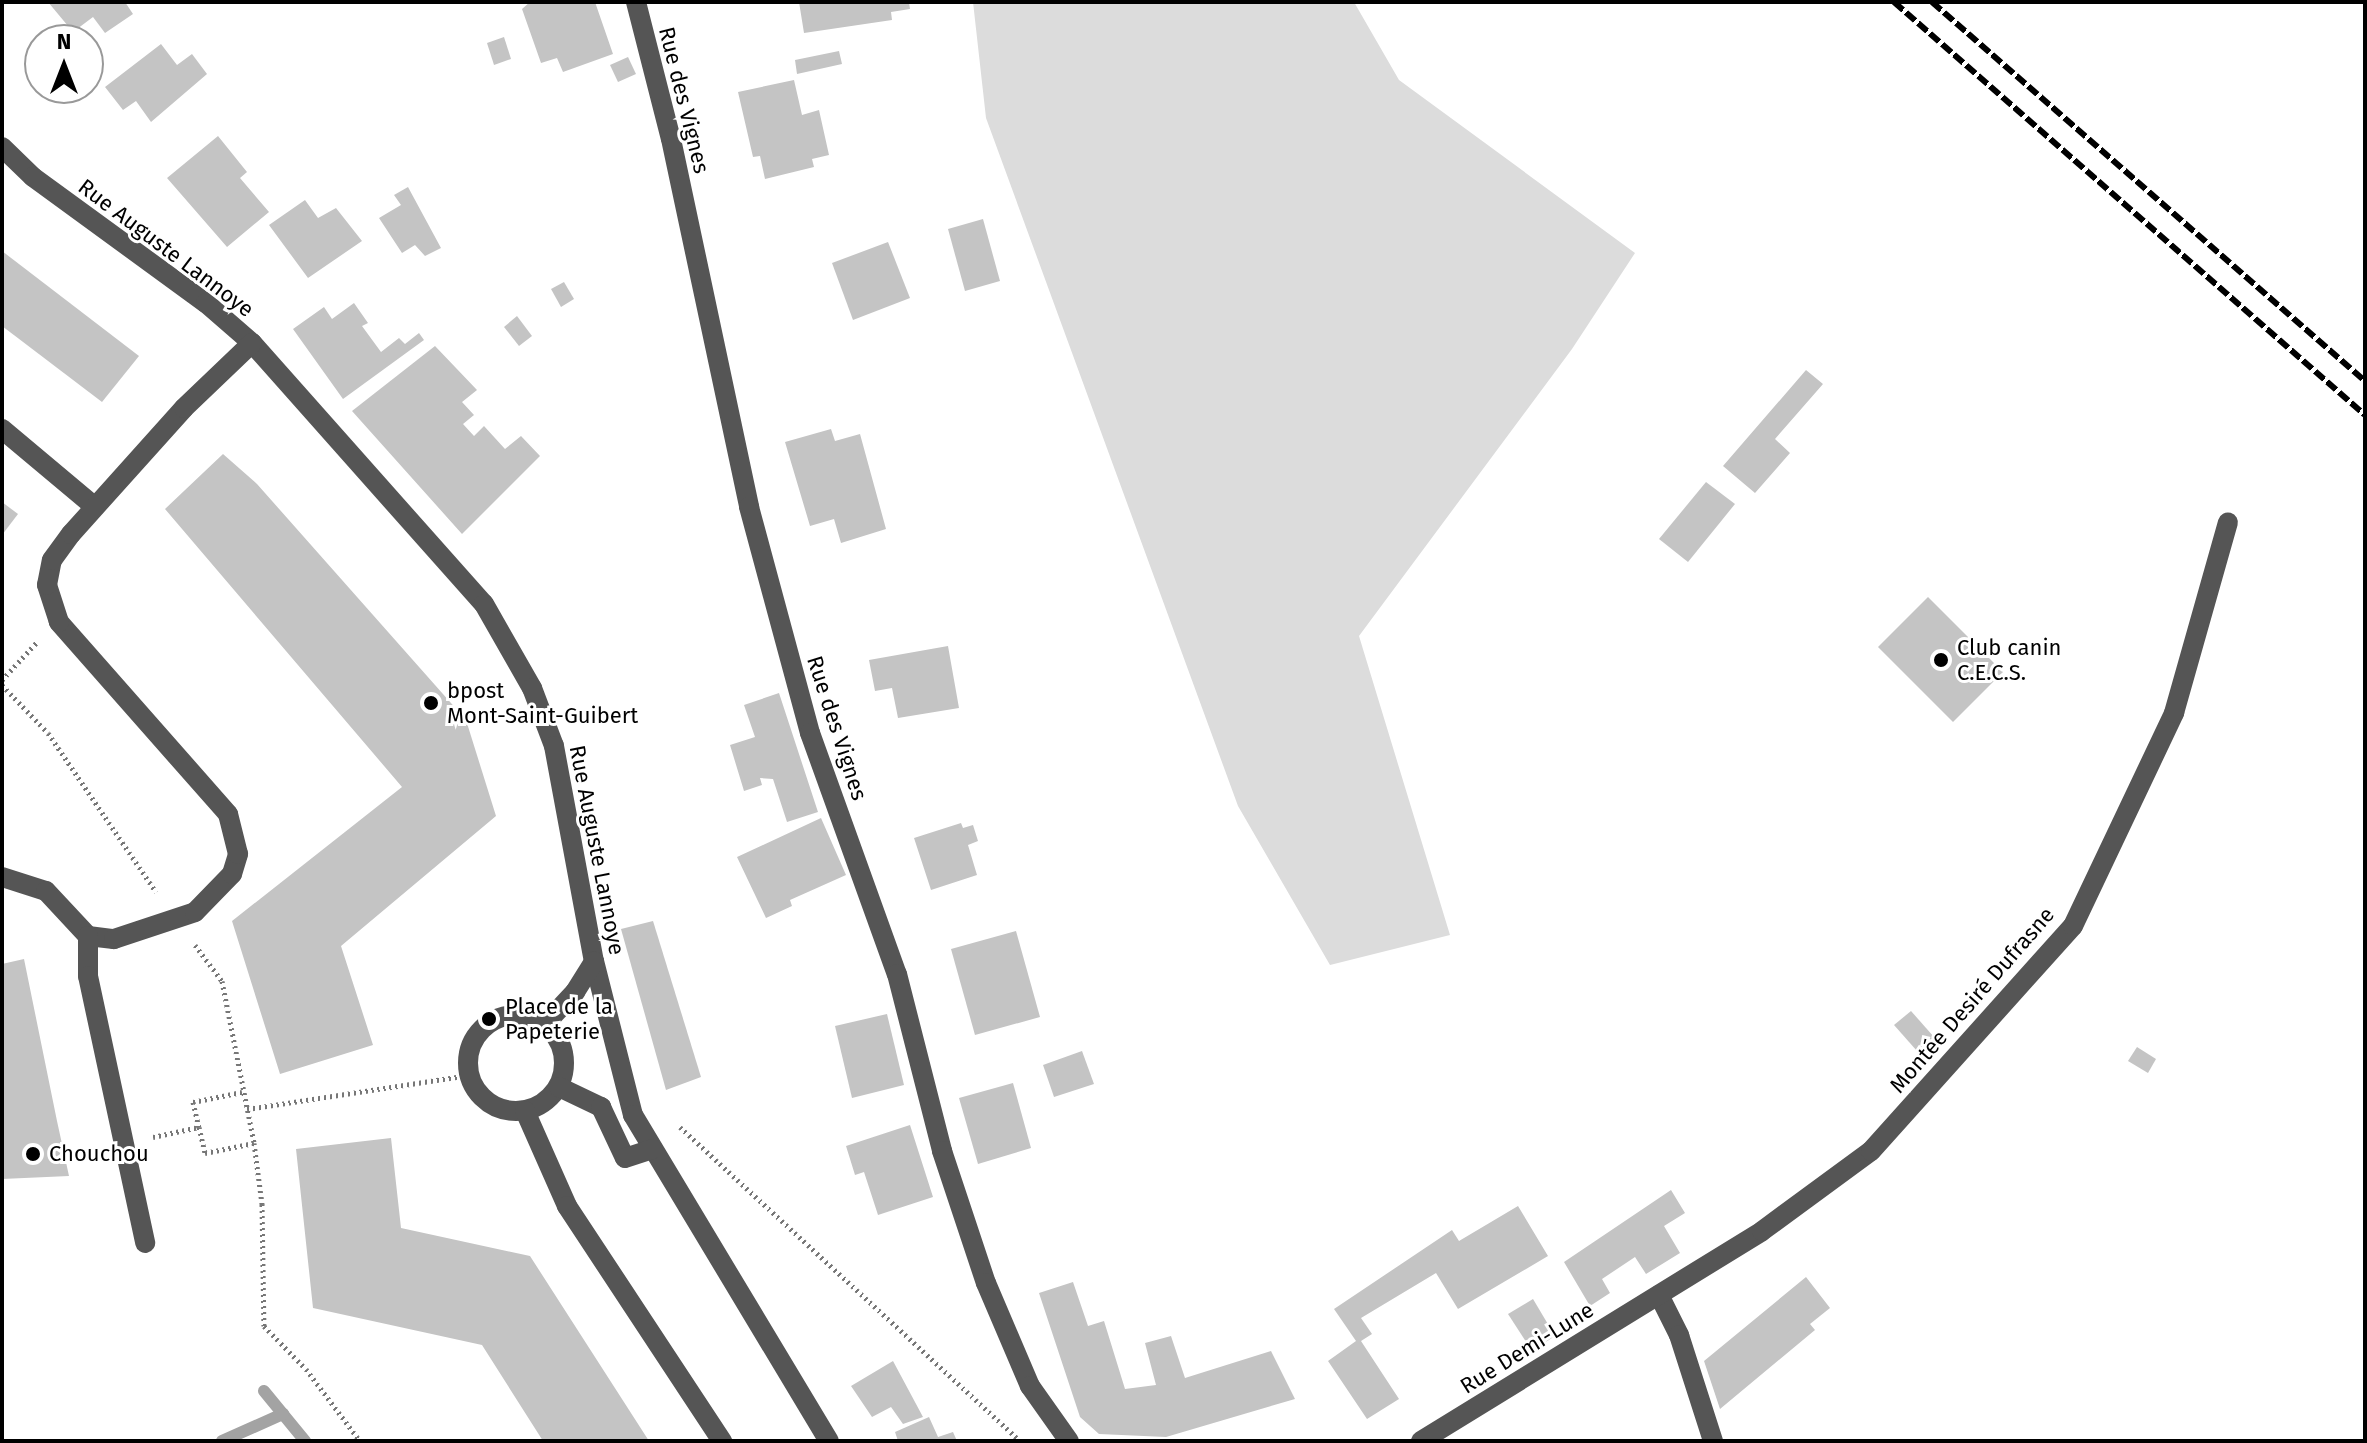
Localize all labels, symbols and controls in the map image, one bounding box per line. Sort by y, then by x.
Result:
north arrow [24,24,104,104]
street label: Rue des Vignes [653,24,715,176]
text: N [57,28,71,55]
street label: Rue Auguste Lannoye [73,173,259,323]
place label: Club canin C.E.C.S. [1957,634,2061,686]
marker: Club canin C.E.C.S. [1932,651,1950,669]
street label: Rue des Vignes [801,652,873,804]
place label: bpost Mont-Saint-Guibert [447,677,638,728]
marker: bpost Mont-Saint-Guibert [422,694,440,712]
street label: Rue Auguste Lannoye [564,743,630,957]
street label: Montée Desiré Dufrasne [1884,902,2060,1098]
place label: Place de la Papeterie [505,993,613,1044]
marker: Place de la Papeterie [480,1010,498,1028]
place label: Chouchou [49,1141,149,1167]
marker: Chouchou [24,1145,42,1163]
street label: Rue Demi-Lune [1455,1296,1599,1400]

